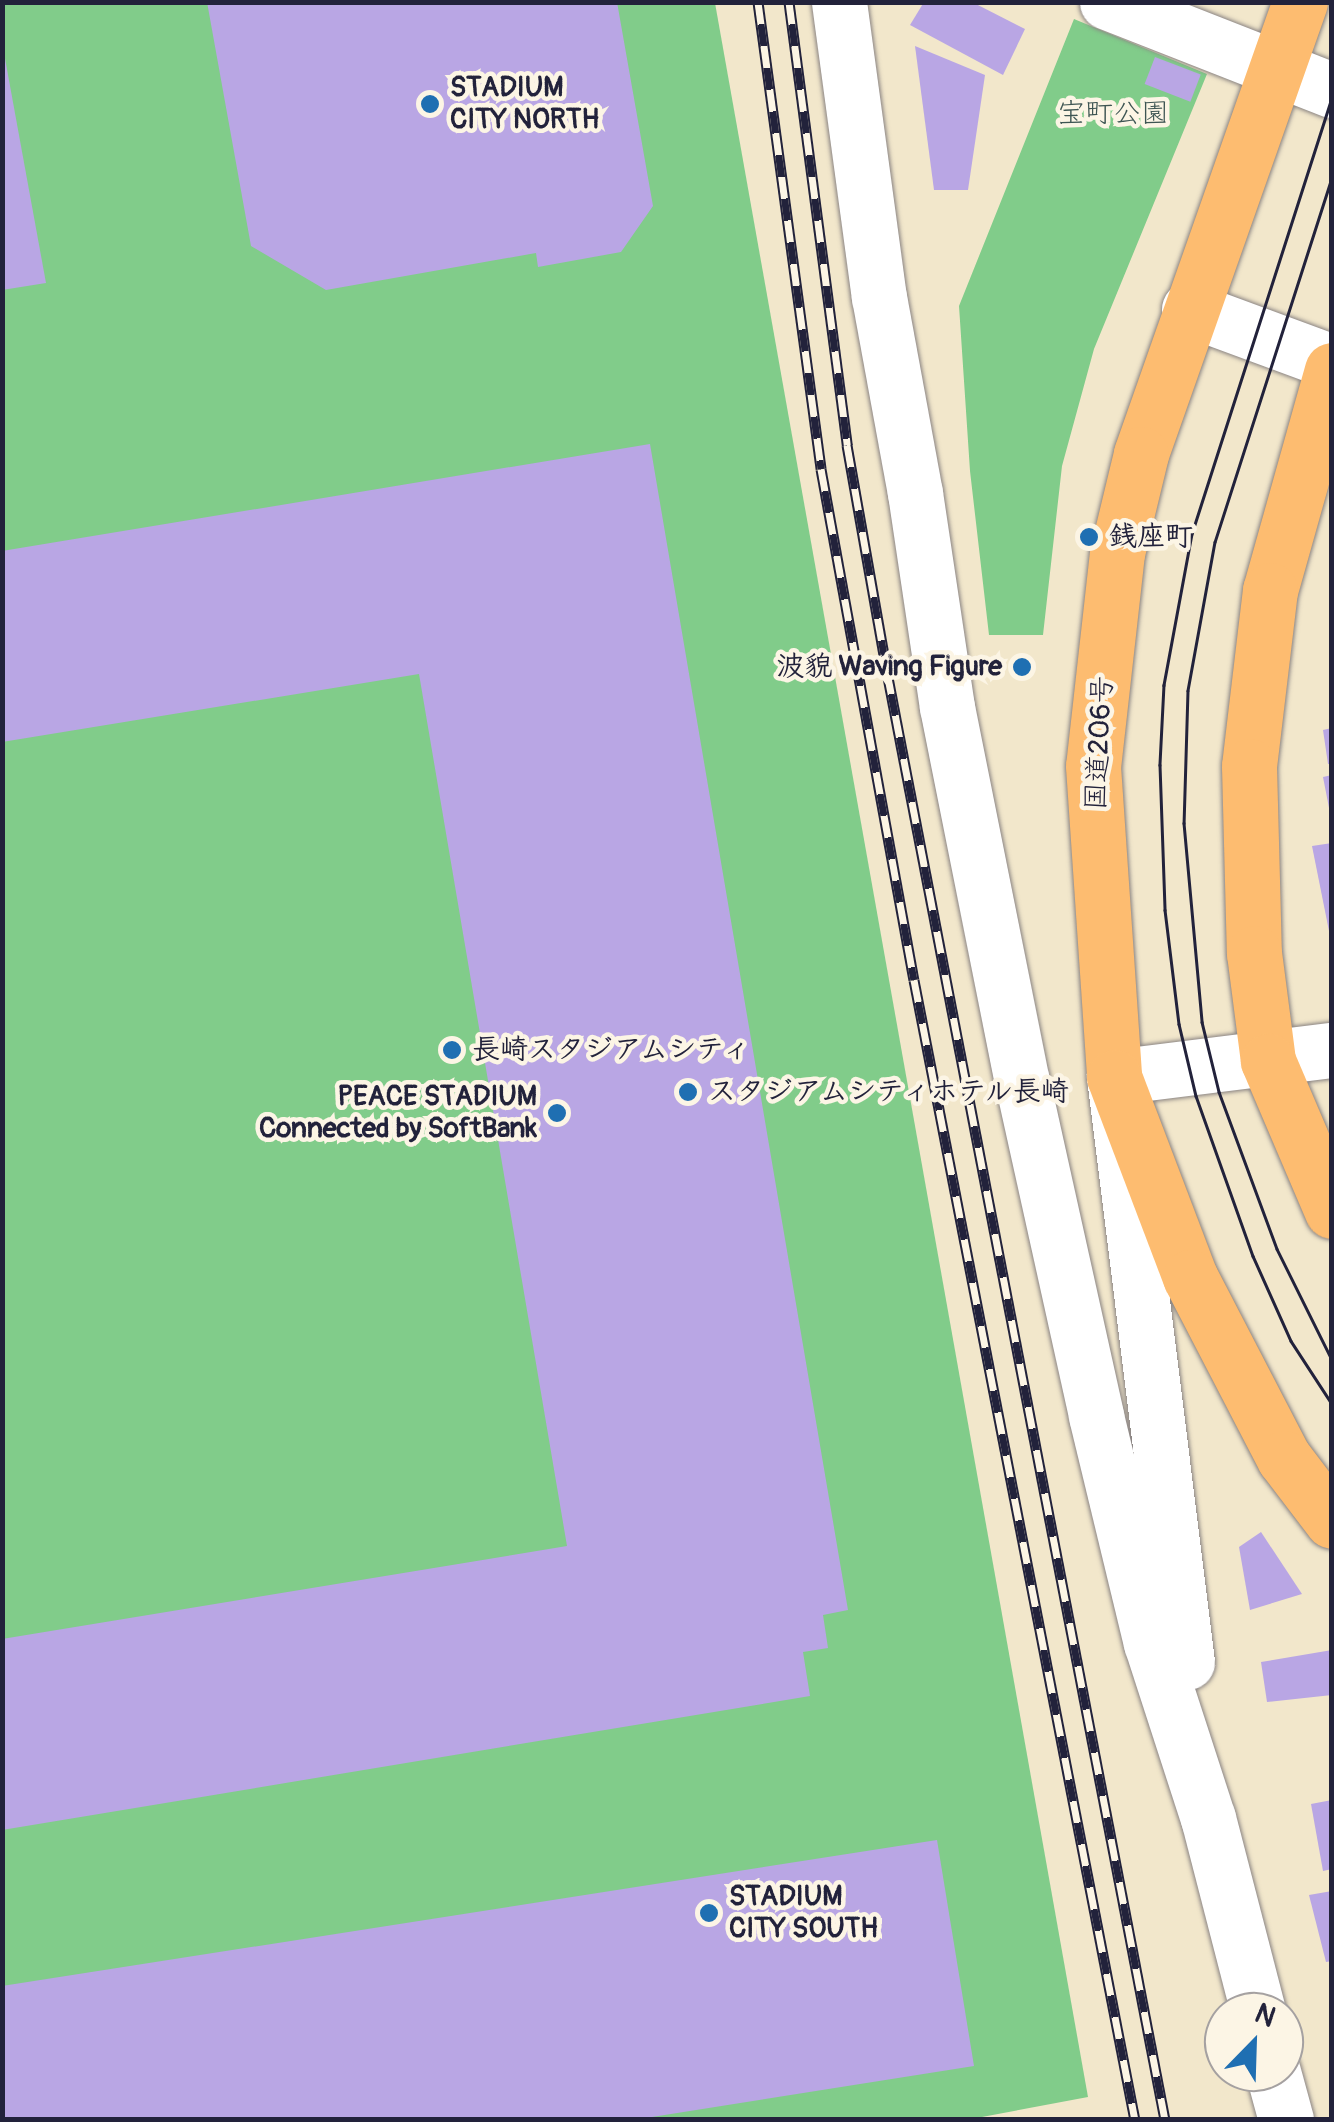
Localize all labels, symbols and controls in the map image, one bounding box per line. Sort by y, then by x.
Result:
place label: STADIUM CITY NORTH [450,71,599,137]
marker: STADIUM CITY NORTH [419,93,441,115]
park label: 宝町公園 [1057,97,1169,131]
place label: 銭座町 [1109,520,1193,554]
marker: 銭座町 [1078,526,1100,548]
place label: 波貌 Waving Figure [776,650,1002,684]
marker: 波貌 Waving Figure [1011,656,1033,678]
street label: 国道206号 [1080,675,1120,811]
place label: 長崎スタジアムシティ [472,1033,752,1067]
marker: 長崎スタジアムシティ [441,1039,463,1061]
place label: スタジアムシティホテル長崎 [708,1075,1072,1109]
place label: PEACE STADIUM Connected by SoftBank [259,1080,537,1146]
marker: スタジアムシティホテル長崎 [677,1081,699,1103]
marker: PEACE STADIUM Connected by SoftBank [546,1102,568,1124]
place label: STADIUM CITY SOUTH [729,1880,878,1946]
marker: STADIUM CITY SOUTH [698,1902,720,1924]
north arrow [1204,1992,1304,2092]
text: N [1250,1996,1281,2036]

